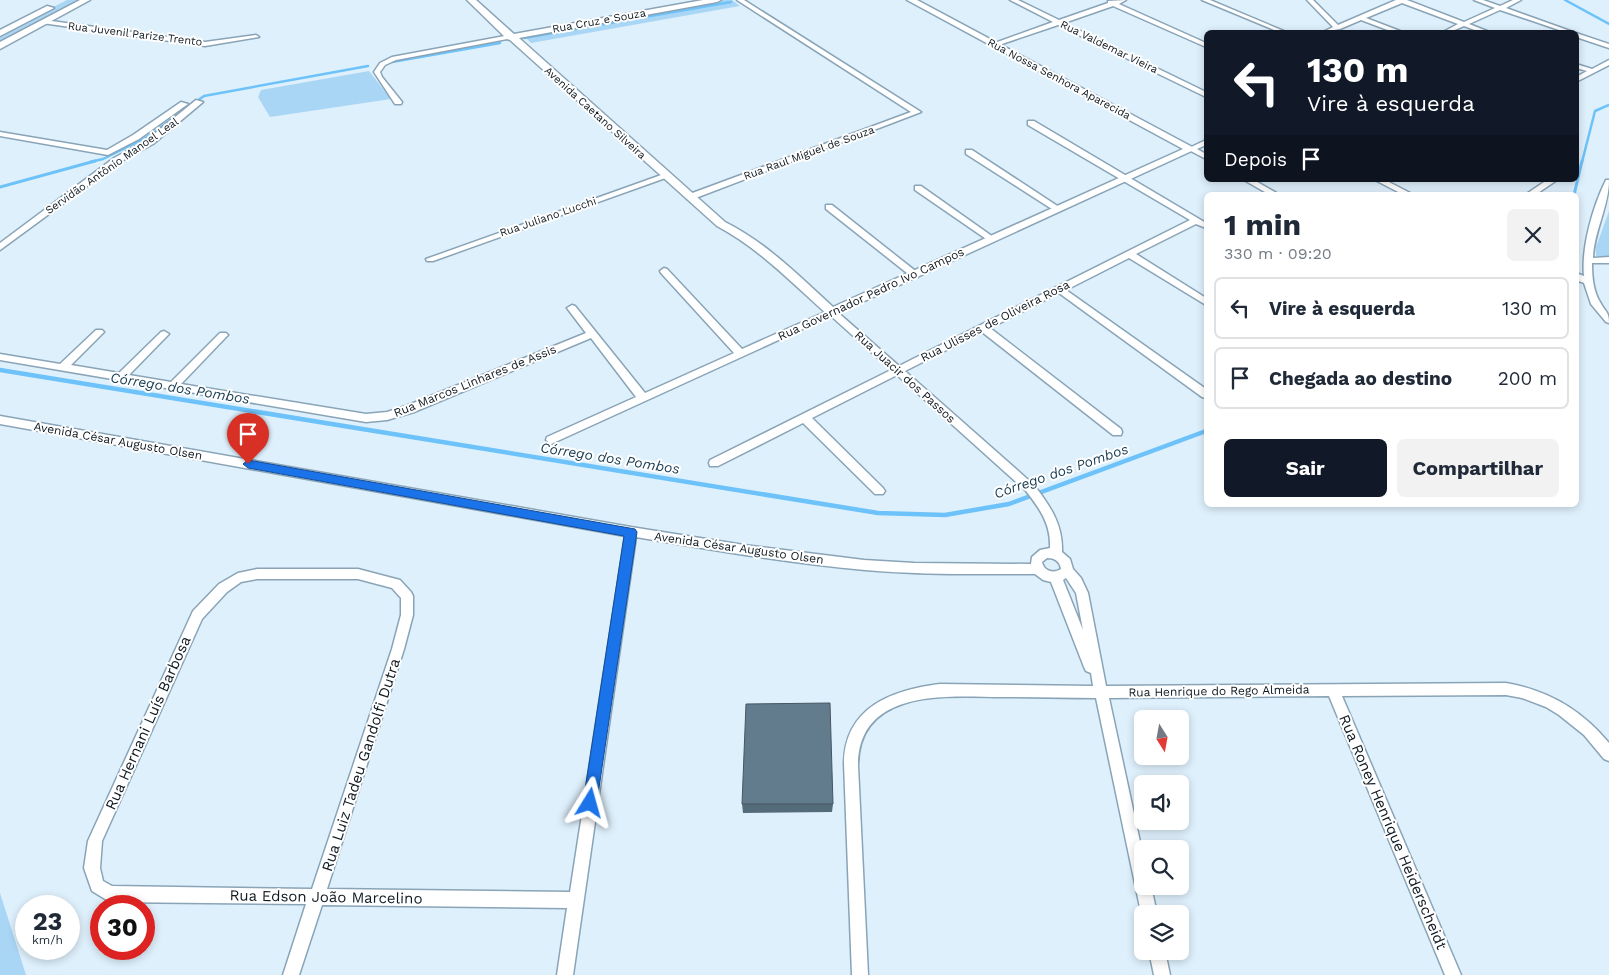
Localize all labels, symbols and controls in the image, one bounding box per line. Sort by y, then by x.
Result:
street label: Rua Cruz e Souza [551,6,647,36]
street label: Rua Valdemar Vieira [1058,18,1160,76]
street label: Rua Juvenil Parize Trento [67,19,203,49]
street label: Rua Nossa Senhora Aparecida [985,36,1133,122]
text: 130 m [1307,49,1408,91]
icon: left [1224,50,1289,115]
street label: Avenida Caetano Silveira [542,64,648,162]
text: Vire à esquerda [1307,91,1475,116]
street label: Servidão Antônio Manoel Leal [43,115,181,217]
street label: Rua Raul Miguel de Souza [742,123,876,183]
icon: arrive [1297,145,1325,173]
text: Depois [1224,148,1287,171]
street label: Rua Juliano Lucchi [498,194,598,240]
text: 1 min [1224,207,1301,242]
button: close [1507,209,1559,261]
text: 330 m · 09:20 [1224,244,1332,263]
street label: Rua Governador Pedro Ivo Campos [776,245,966,343]
street label: Rua Ulisses de Oliveira Rosa [918,277,1072,365]
icon: left [1226,294,1254,322]
text: Vire à esquerda [1269,297,1415,320]
text: 130 m [1502,297,1557,320]
street label: Rua Juacir dos Passos [852,328,958,426]
street label: Rua Marcos Linhares de Assis [392,342,558,420]
icon: arrive [1226,364,1254,392]
text: Chegada ao destino [1269,367,1452,390]
text: 200 m [1498,367,1557,390]
water label: Córrego dos Pombos [109,369,251,407]
pin [227,413,269,464]
street label: Avenida César Augusto Olsen [33,419,203,463]
icon: arrive [234,420,262,448]
water label: Córrego dos Pombos [539,439,681,477]
button: Sair [1224,439,1387,497]
button: Compartilhar [1397,439,1559,497]
water label: Córrego dos Pombos [992,441,1130,501]
street label: Avenida César Augusto Olsen [653,529,825,567]
street label: Rua Hernani Luís Barbosa [101,633,195,813]
street label: Rua Luiz Tadeu Gandolfi Dutra [318,656,404,874]
street label: Rua Henrique do Rego Almeida [1128,682,1310,700]
north arrow [1134,710,1189,765]
map controls [1134,710,1189,960]
street label: Rua Roney Henrique Heiderscheidt [1335,712,1451,953]
button: sound [1134,775,1189,830]
position arrow [563,776,615,828]
button: search [1134,840,1189,895]
street label: Rua Edson João Marcelino [229,886,423,908]
speed limit sign: 30 [90,895,155,960]
button: layers [1134,905,1189,960]
text: 23 [33,907,62,936]
text: km/h [32,933,63,947]

